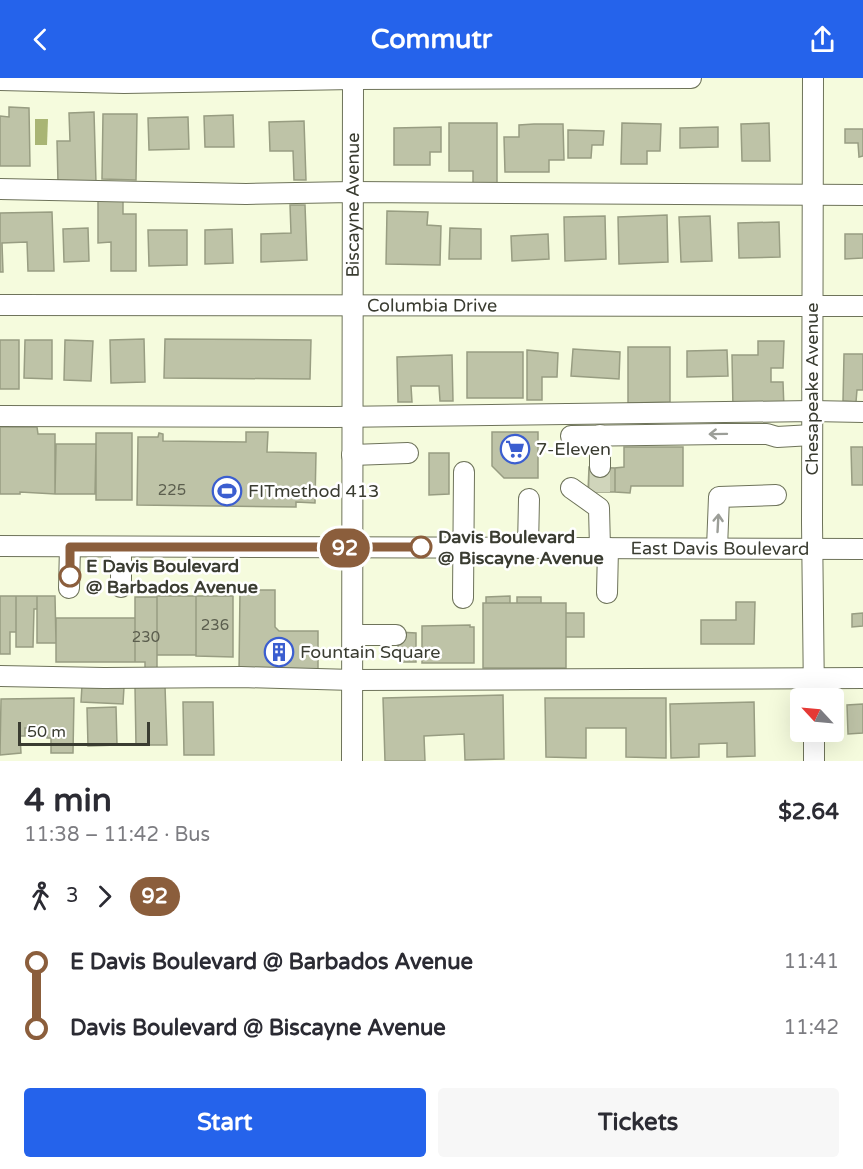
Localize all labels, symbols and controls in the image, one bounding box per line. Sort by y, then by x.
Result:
icon: back [24,23,57,56]
text: Commutr [371,23,492,56]
icon: share [806,23,839,56]
street label: Biscayne Avenue [342,132,364,278]
street label: Columbia Drive [367,294,497,317]
street label: Chesapeake Avenue [801,302,823,476]
one-way arrow [709,428,729,440]
supermarket icon: 7-Eleven [499,433,531,465]
place label: 7-Eleven [536,438,611,460]
sports icon: FITmethod 413 [211,475,243,507]
place label: FITmethod 413 [248,480,379,502]
house number: 225 [158,481,186,499]
one-way arrow [712,513,723,533]
place label: Davis Boulevard @ Biscayne Avenue [438,526,604,569]
line badge: 92 [318,528,372,568]
text: 92 [332,536,358,561]
marker: Davis Boulevard @ Biscayne Avenue [410,536,432,558]
street label: East Davis Boulevard [631,537,809,560]
place label: E Davis Boulevard @ Barbados Avenue [86,555,258,598]
marker: E Davis Boulevard @ Barbados Avenue [59,565,81,587]
house number: 236 [201,616,229,634]
house number: 230 [132,628,160,646]
building icon: Fountain Square [263,636,295,668]
place label: Fountain Square [300,641,440,663]
north arrow [790,688,844,742]
map controls [790,688,844,742]
scale bar [18,719,150,746]
text: 50 m [27,722,66,742]
text: 4 min [24,781,112,820]
text: $2.64 [778,799,839,825]
text: 11:38 – 11:42 · Bus [24,823,210,847]
icon: walk [24,880,57,913]
icon: forward [88,880,121,913]
text: 3 [66,884,79,908]
text: 92 [142,884,168,909]
text: E Davis Boulevard @ Barbados Avenue [70,949,473,975]
text: 11:41 [784,950,839,974]
text: Davis Boulevard @ Biscayne Avenue [70,1015,446,1041]
text: 11:42 [784,1016,839,1040]
button: Start [24,1088,426,1157]
button: Tickets [438,1088,839,1157]

